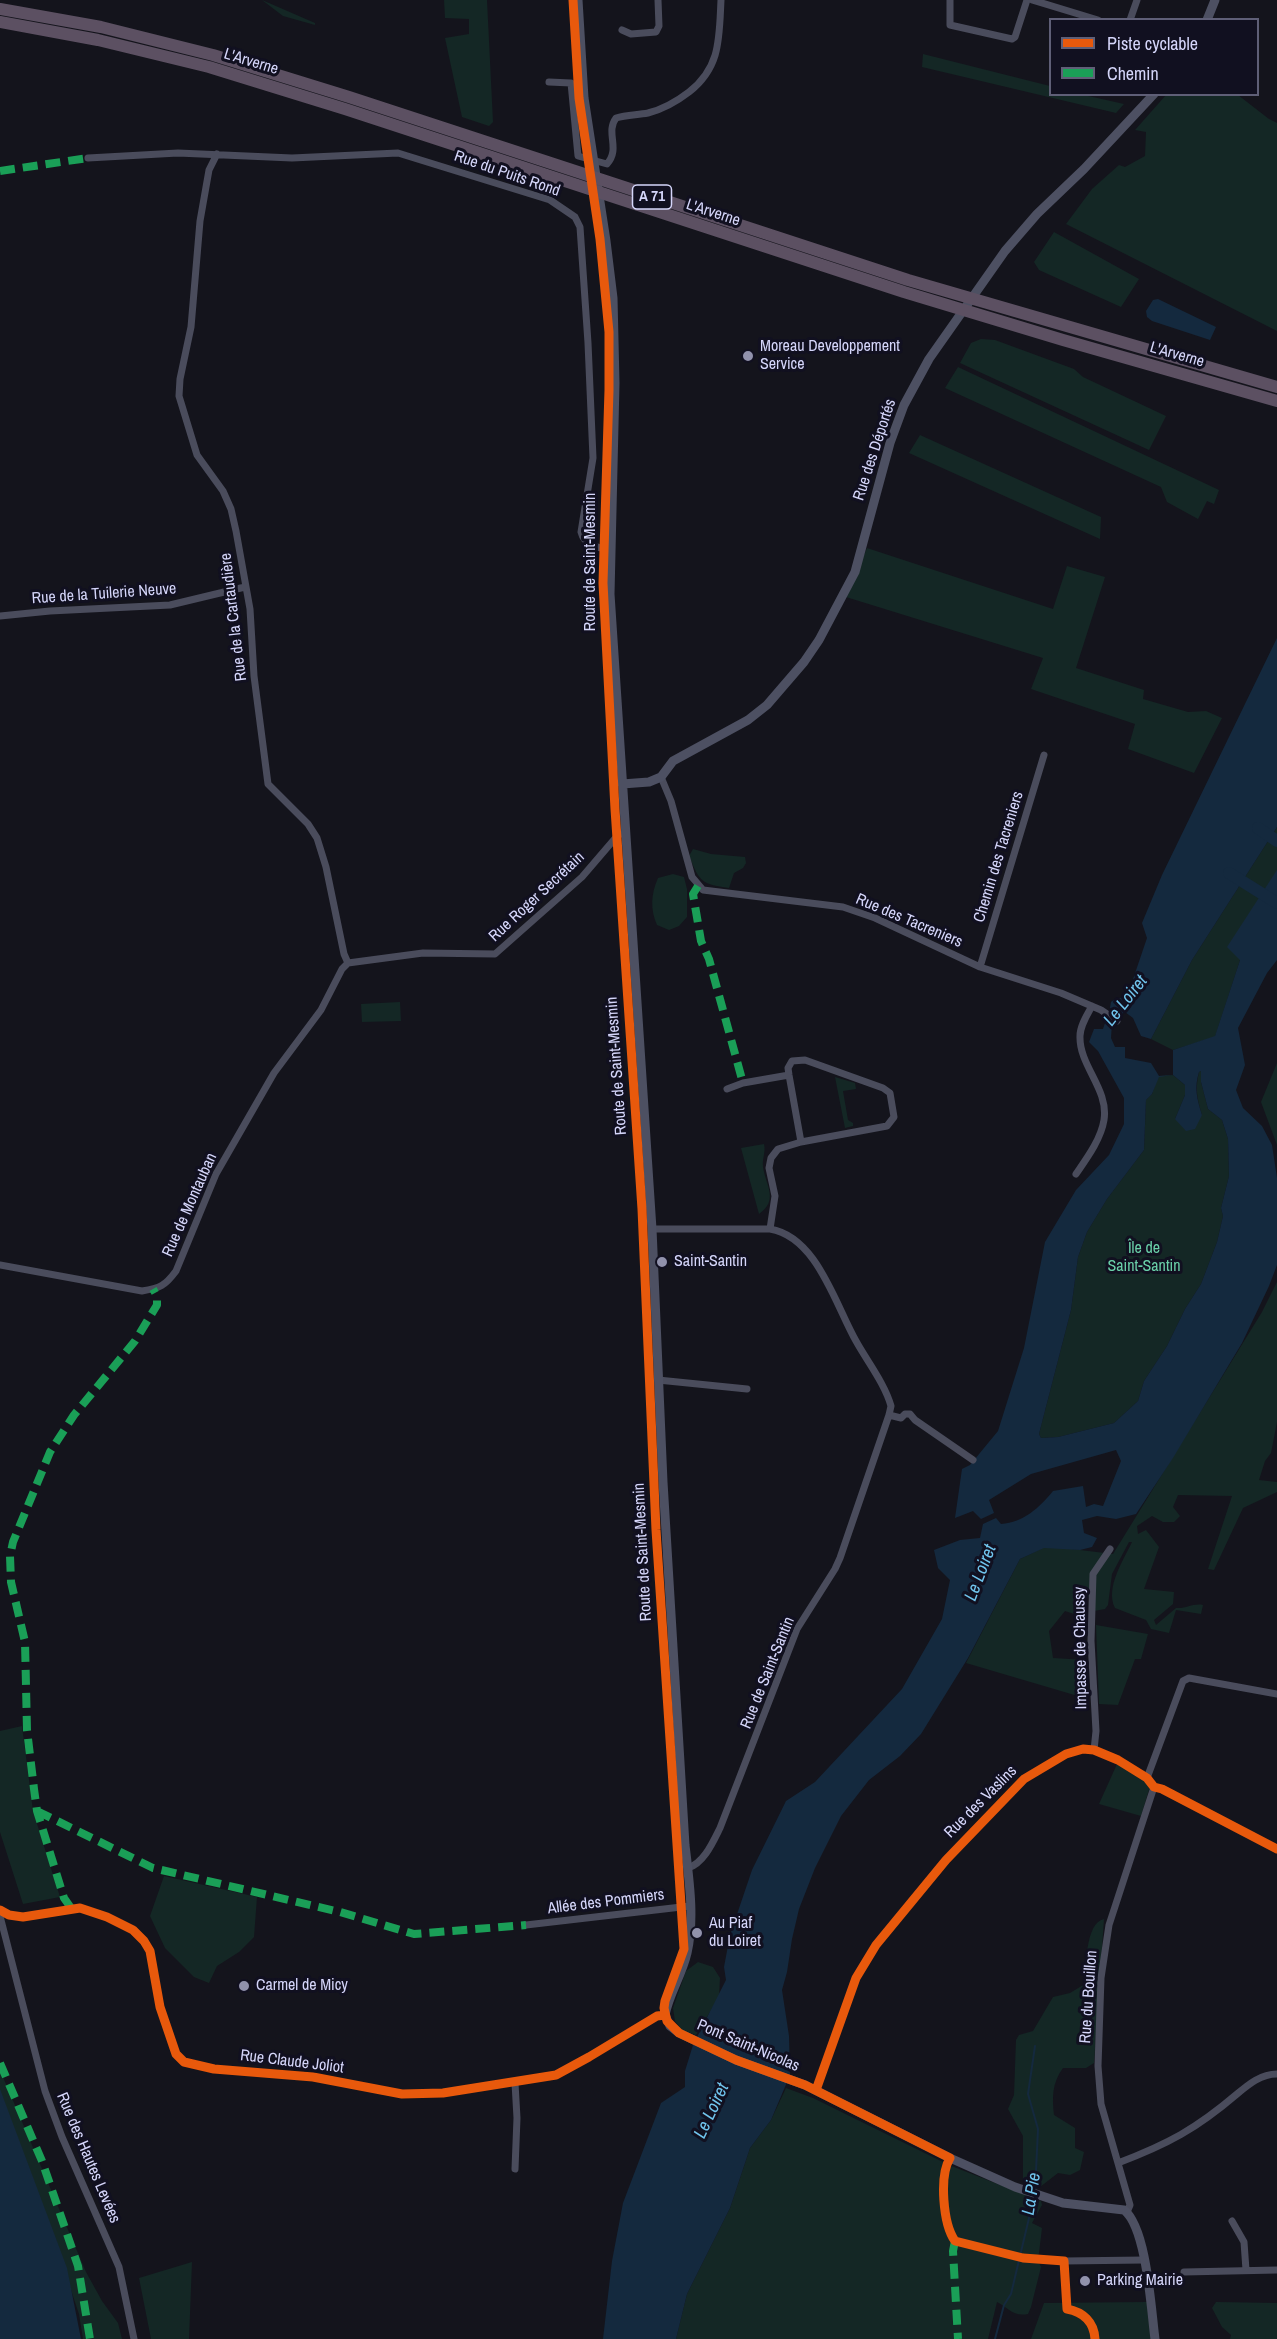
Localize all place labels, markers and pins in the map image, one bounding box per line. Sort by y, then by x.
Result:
place label: Moreau Developpement Service [760,337,900,375]
marker: Moreau Developpement Service [741,349,755,363]
place label: Saint-Santin [674,1252,747,1272]
marker: Saint-Santin [655,1255,669,1269]
place label: Au Piaf du Loiret [709,1914,761,1952]
marker: Au Piaf du Loiret [690,1926,704,1940]
place label: Carmel de Micy [256,1976,348,1996]
marker: Carmel de Micy [237,1979,251,1993]
place label: Parking Mairie [1097,2271,1183,2291]
marker: Parking Mairie [1078,2274,1092,2288]

